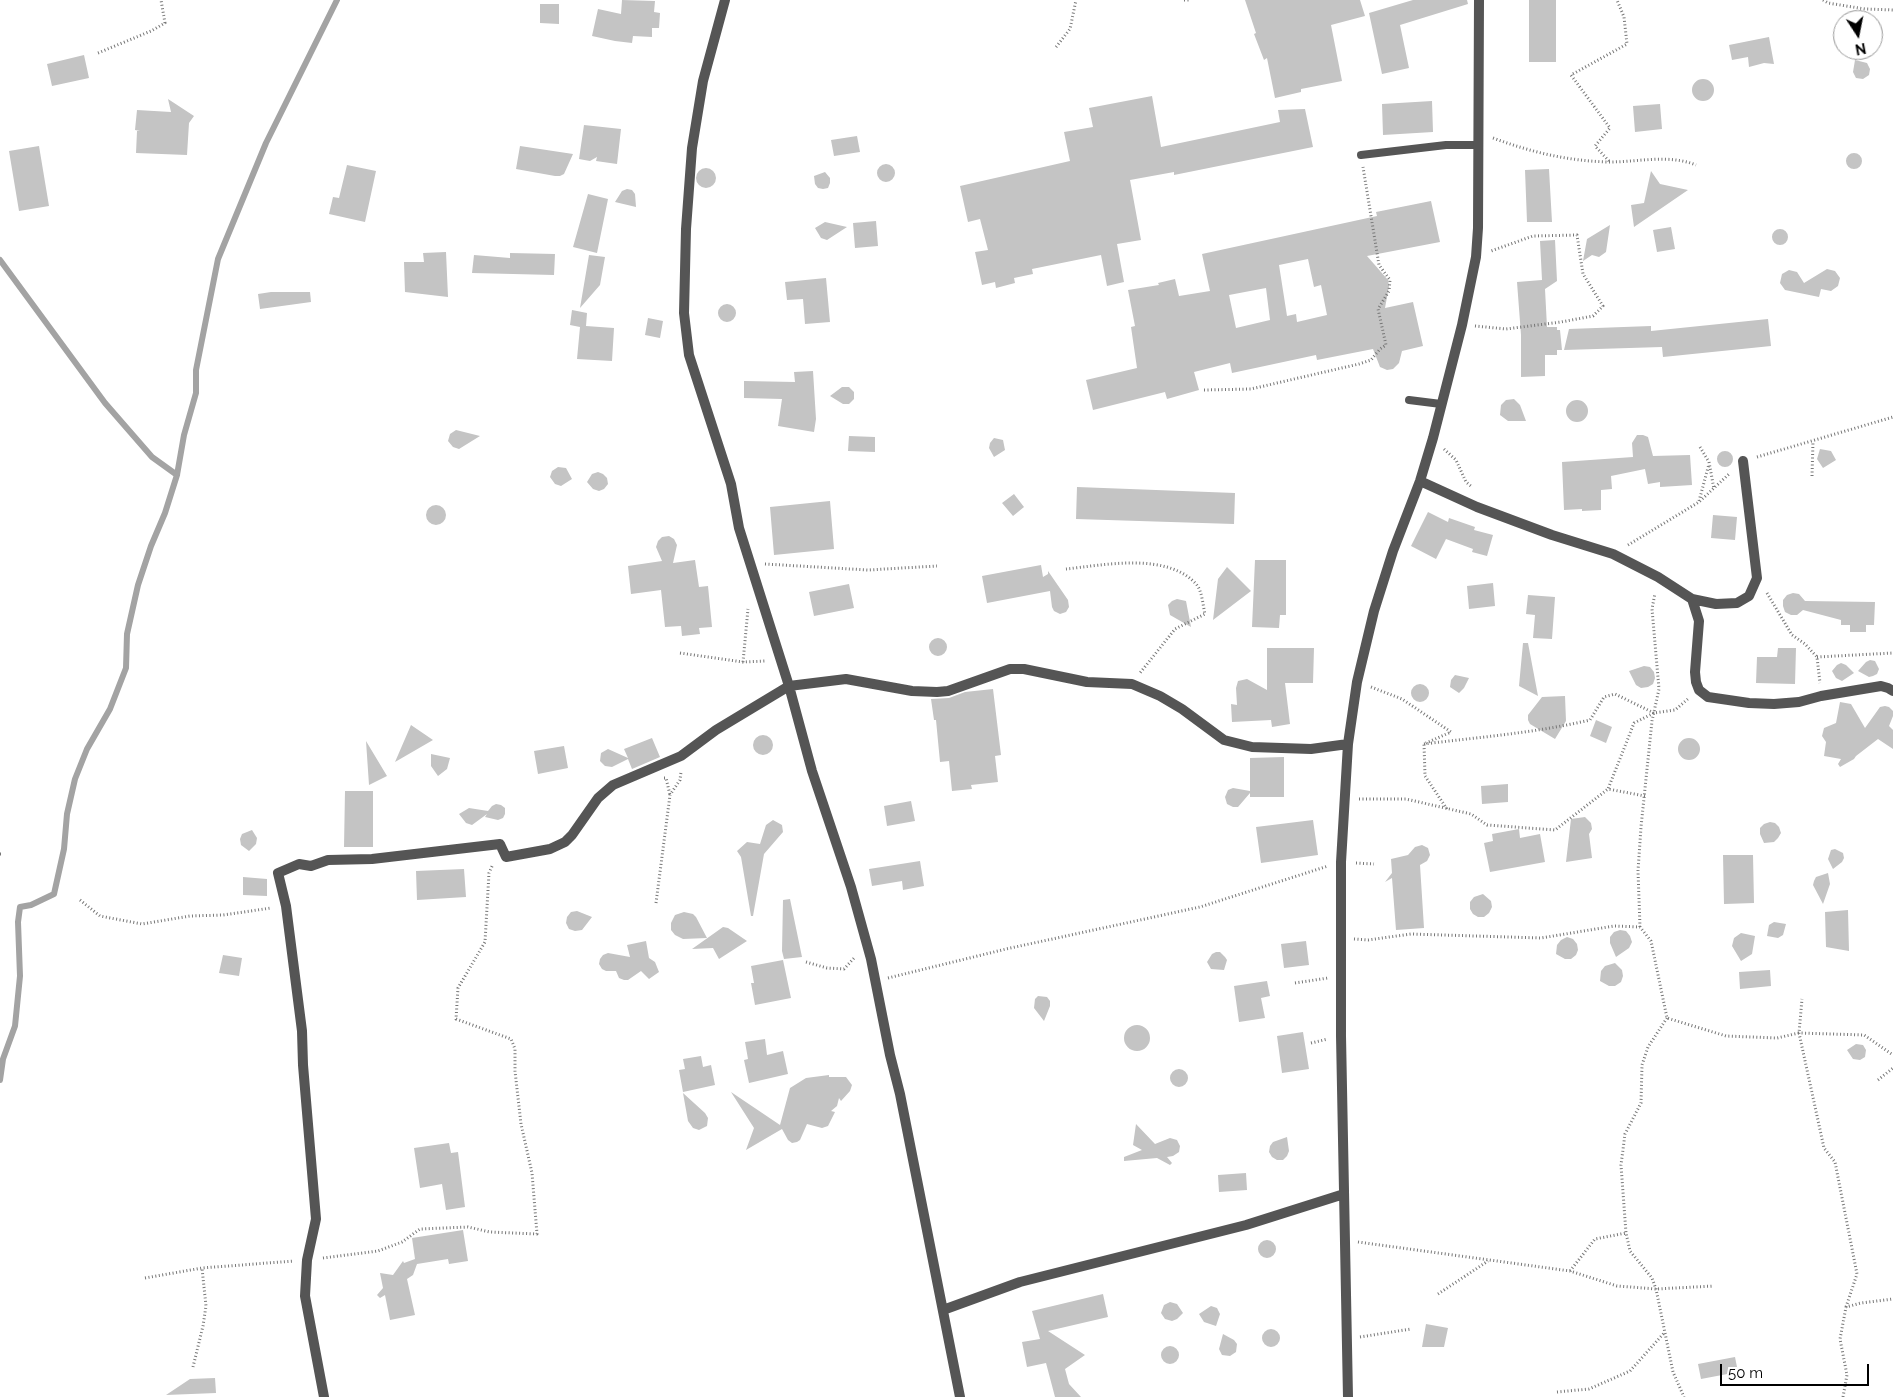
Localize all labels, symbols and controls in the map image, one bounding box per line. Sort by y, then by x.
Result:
north arrow [1833,10,1883,60]
text: N [1854,40,1867,58]
scale bar [1723,1354,1872,1386]
text: 50 m [1728,1364,1763,1382]

